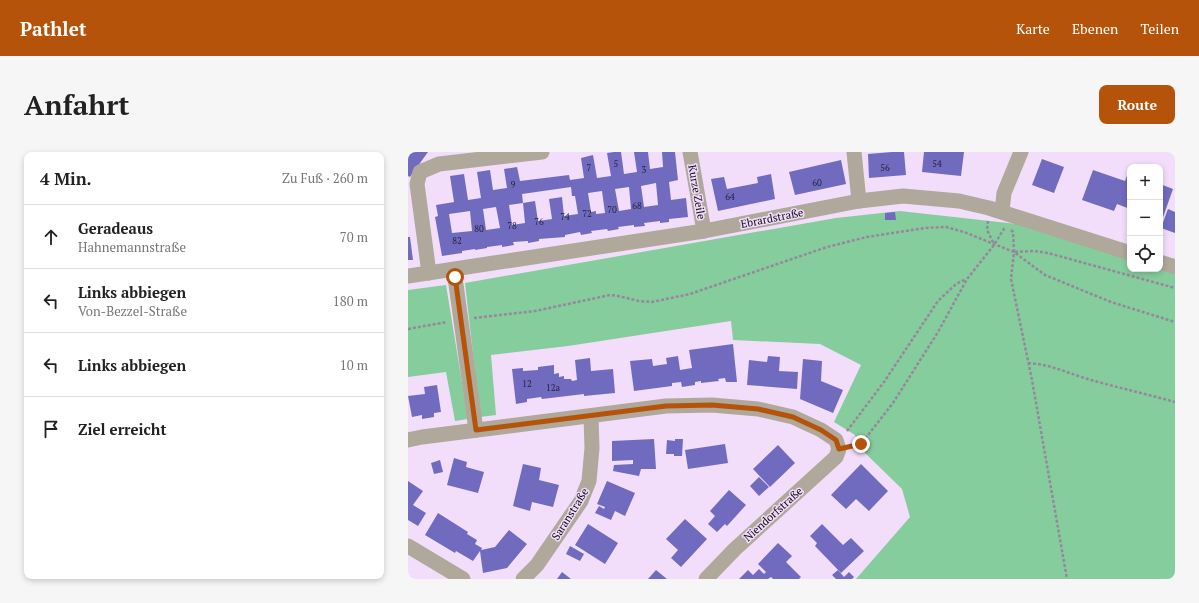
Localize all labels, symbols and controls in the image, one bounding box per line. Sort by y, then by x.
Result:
text: Pathlet [20,16,86,41]
text: Karte [1016,19,1050,38]
text: Ebenen [1072,19,1118,38]
text: Teilen [1140,19,1179,38]
button: Route [1099,85,1175,124]
text: Anfahrt [24,86,130,123]
house number: 5 [614,158,619,170]
house number: 54 [932,158,942,170]
house number: 7 [587,162,592,174]
house number: 56 [880,162,890,174]
house number: 3 [642,164,647,176]
street label: Kurze Zeile [685,164,709,221]
map controls [1127,164,1163,272]
button: + [1127,164,1163,200]
text: 4 Min. [40,167,92,190]
text: Zu Fuß · 260 m [282,169,368,187]
house number: 60 [812,177,822,189]
house number: 9 [511,179,516,191]
house number: 64 [725,191,735,203]
house number: 68 [632,200,642,212]
button: − [1127,200,1163,236]
house number: 70 [607,204,617,216]
street label: Ebrardstraße [739,205,805,231]
house number: 72 [582,208,592,220]
house number: 74 [560,211,570,223]
house number: 76 [534,216,544,228]
text: Geradeaus [78,218,153,238]
house number: 78 [507,220,517,232]
house number: 80 [474,223,484,235]
icon: ahead [40,226,62,248]
text: 70 m [340,228,368,246]
house number: 82 [452,235,462,247]
button: locate [1127,236,1163,272]
text: Hahnemannstraße [78,238,186,256]
route start [446,268,464,286]
text: Links abbiegen [78,282,186,302]
icon: left [40,290,62,312]
text: 180 m [333,292,368,310]
text: Von-Bezzel-Straße [78,302,187,320]
icon: left [40,354,62,376]
text: Links abbiegen [78,355,186,375]
text: 10 m [340,356,368,374]
house number: 12 [522,378,532,390]
house number: 12a [546,382,561,394]
icon: arrive [40,418,62,440]
text: Ziel erreicht [78,419,166,439]
route end [852,435,870,453]
street label: Niendorfstraße [741,483,806,544]
street label: Saranstraße [548,485,592,543]

